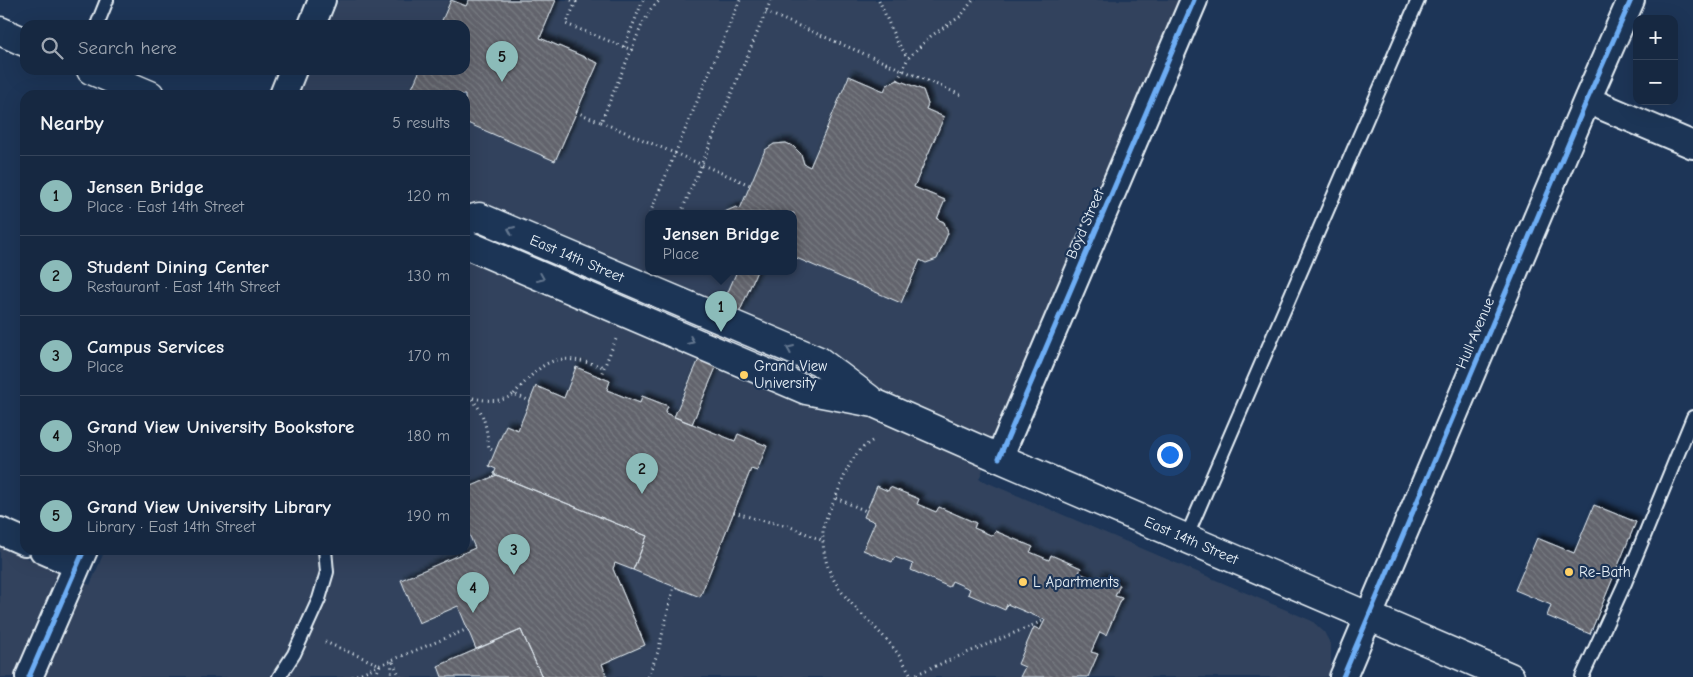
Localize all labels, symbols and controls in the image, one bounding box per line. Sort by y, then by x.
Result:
map controls [1633,15,1678,105]
button: + [1633,15,1678,60]
search box [20,20,470,75]
icon: search [38,34,66,62]
text: Search here [78,37,177,59]
pin: 5 [486,41,518,82]
button: − [1633,60,1678,105]
text: Nearby [40,111,104,135]
text: 5 results [392,114,450,132]
text: Jensen Bridge [87,176,204,198]
street label: Boyd Street [1062,186,1108,262]
text: 1 [53,187,59,205]
text: 120 m [407,187,450,205]
text: Place · East 14th Street [87,198,244,216]
popup [645,210,797,275]
text: Jensen Bridge [663,223,779,245]
one-way arrow [507,226,516,237]
street label: East 14th Street [527,231,627,287]
text: Place [663,245,699,263]
text: Student Dining Center [87,256,269,278]
text: 2 [52,267,60,285]
text: 130 m [407,267,450,285]
one-way arrow [536,271,545,282]
text: Restaurant · East 14th Street [87,278,280,296]
pin: 1 [705,291,737,332]
street label: Hull Avenue [1452,294,1498,371]
one-way arrow [686,335,695,346]
text: Campus Services [87,336,224,358]
one-way arrow [786,344,795,355]
text: 3 [52,347,60,365]
text: 170 m [408,347,450,365]
place label: Grand View University [754,357,827,392]
text: Place [87,358,123,376]
marker: Grand View University [738,369,750,381]
text: Grand View University Bookstore [87,416,354,438]
text: 4 [52,427,60,445]
text: 180 m [407,427,450,445]
text: Shop [87,438,121,456]
your location [1157,442,1183,468]
pin: 2 [626,453,658,494]
text: Grand View University Library [87,496,331,518]
text: 5 [52,507,60,525]
text: 190 m [407,507,450,525]
street label: East 14th Street [1142,512,1242,569]
text: Library · East 14th Street [87,518,256,536]
pin: 3 [498,534,530,575]
place label: Re-Bath [1579,563,1631,581]
marker: Re-Bath [1563,566,1575,578]
pin: 4 [457,572,489,613]
place label: L Apartments [1033,573,1119,591]
marker: L Apartments [1017,576,1029,588]

